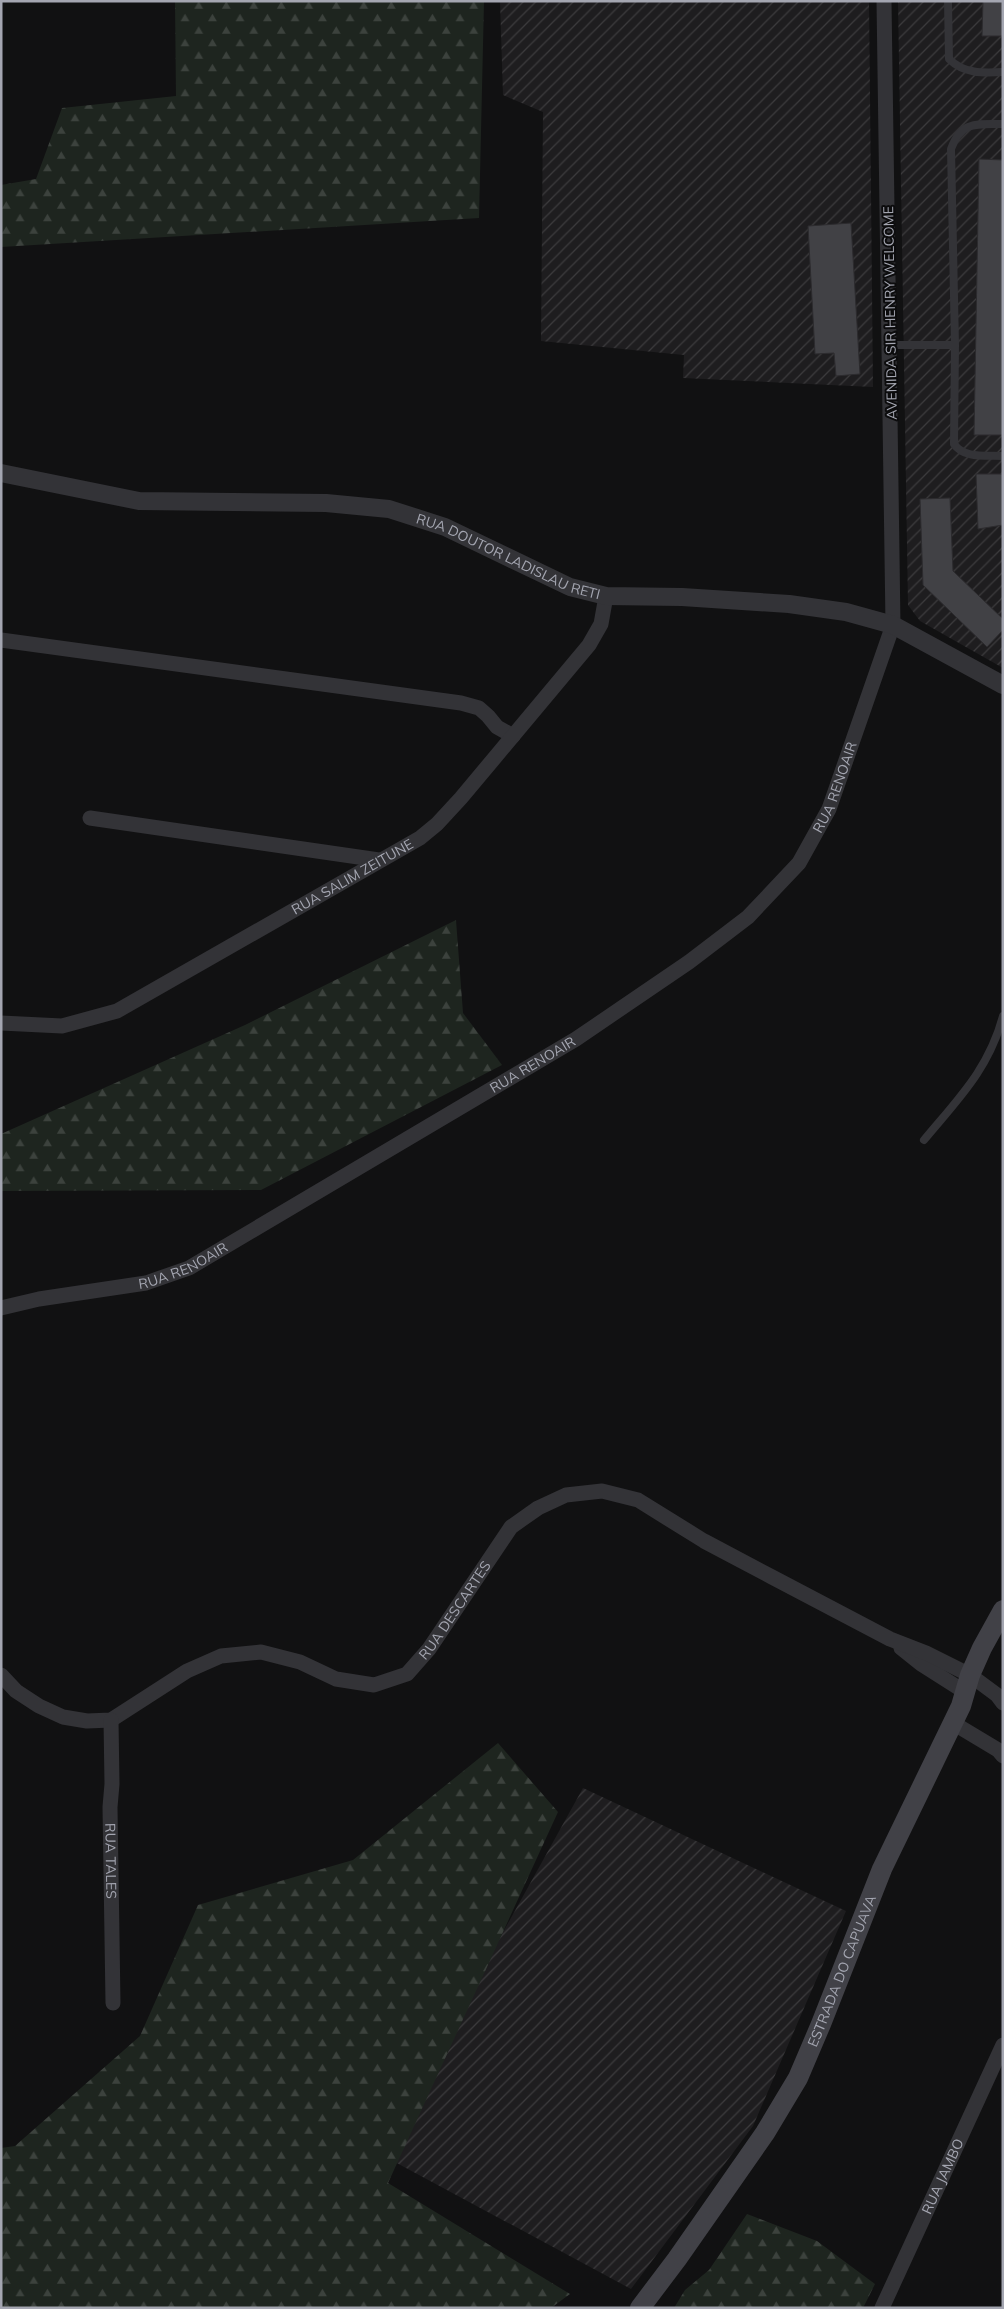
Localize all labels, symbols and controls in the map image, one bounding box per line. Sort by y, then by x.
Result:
street label: AVENIDA SIR HENRY WELCOME [879,206,901,420]
street label: RUA DOUTOR LADISLAU RETI [414,509,602,603]
street label: RUA RENOAIR [809,739,861,836]
street label: RUA SALIM ZEITUNE [288,835,416,919]
street label: RUA RENOAIR [486,1032,579,1097]
street label: RUA RENOAIR [137,1238,231,1293]
street label: RUA DESCARTES [415,1557,495,1663]
street label: RUA TALES [101,1823,120,1899]
street label: ESTRADA DO CAPUAVA [803,1892,880,2049]
street label: RUA JAMBO [917,2136,968,2217]

